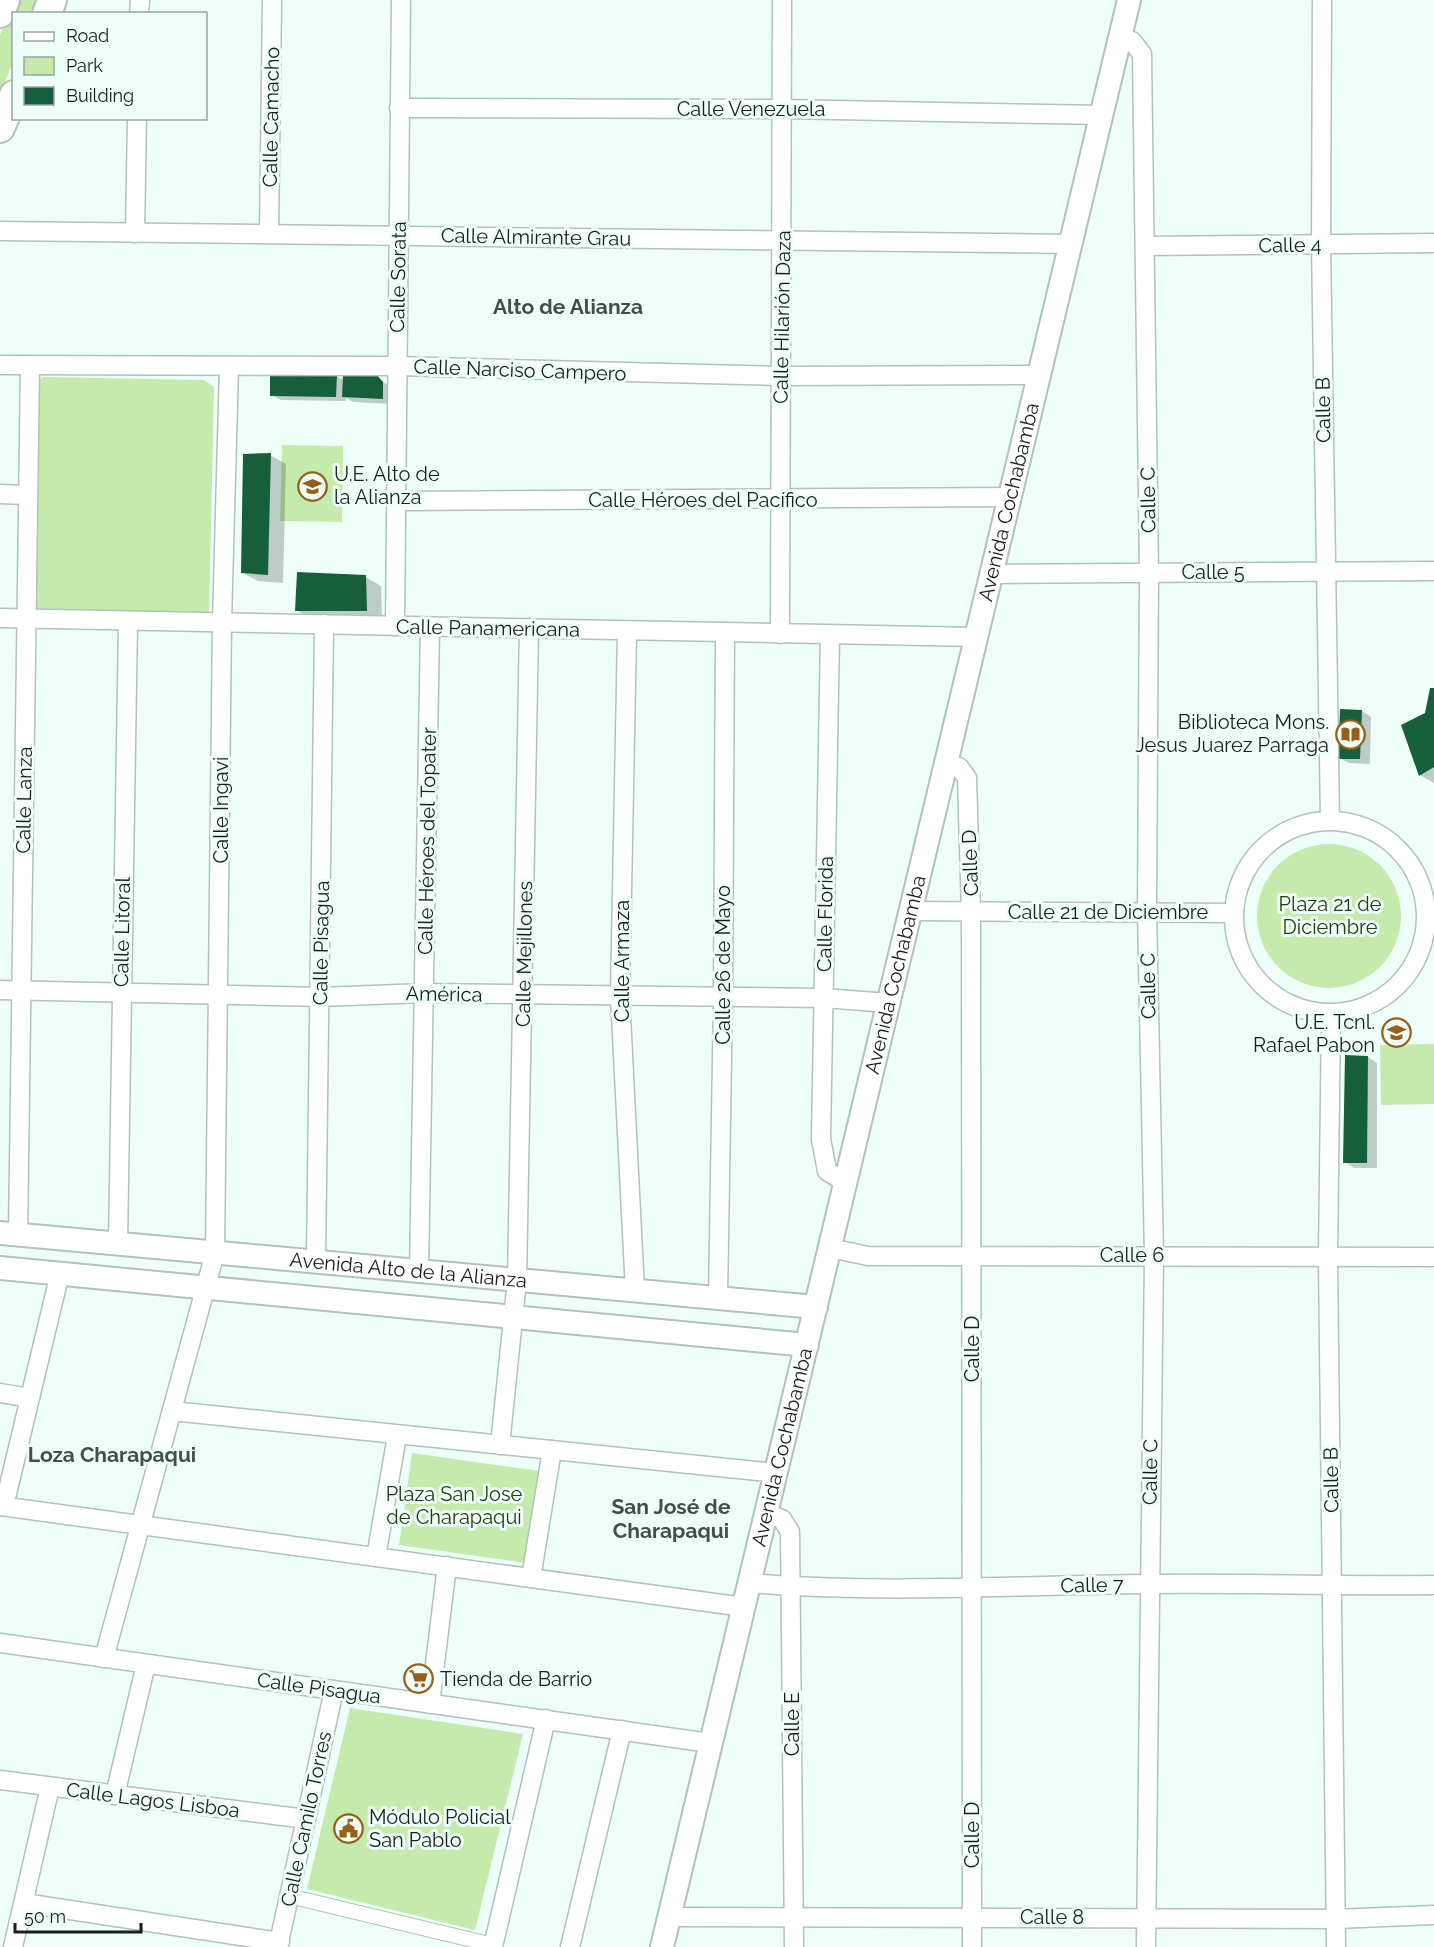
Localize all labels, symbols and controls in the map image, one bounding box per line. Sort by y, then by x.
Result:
legend [12,12,207,120]
text: Road [66,25,109,46]
street label: Calle Camacho [258,46,284,188]
text: Park [66,55,103,76]
text: Building [66,85,134,106]
street label: Calle Venezuela [677,97,825,121]
street label: Calle Sorata [385,221,411,333]
street label: Calle Almirante Grau [441,223,631,251]
street label: Calle Hilarión Daza [768,230,796,404]
street label: Calle 4 [1258,232,1322,258]
district label: Alto de Alianza [493,294,643,319]
street label: Calle Narciso Campero [413,354,627,386]
street label: Calle B [1310,377,1336,443]
street label: Avenida Cochabamba [973,400,1044,604]
place label: U.E. Alto de la Alianza [334,462,440,509]
street label: Calle C [1135,466,1161,533]
school or university icon: U.E. Alto de la Alianza [297,470,329,502]
street label: Calle Héroes del Pacífico [588,488,818,512]
street label: Calle 5 [1181,560,1245,584]
street label: Calle Panamericana [396,614,580,642]
place label: Biblioteca Mons. Jesus Juarez Parraga [1135,710,1329,757]
library icon: Biblioteca Mons. Jesus Juarez Parraga [1334,718,1366,750]
street label: Calle Héroes del Topater [413,727,441,955]
street label: Calle Lanza [11,746,37,854]
street label: Calle Ingavi [209,757,233,863]
street label: Calle D [957,829,983,897]
street label: Calle Florida [812,856,838,972]
street label: Avenida Cochabamba [860,873,931,1076]
street label: Calle Litoral [109,876,135,987]
street label: Calle Pisagua [308,880,334,1006]
street label: Calle Mejillones [511,881,537,1027]
street label: Calle 26 de Mayo [711,885,735,1045]
park label: Plaza 21 de Diciembre [1279,892,1382,939]
street label: Calle Armaza [610,900,634,1022]
street label: Calle 21 de Diciembre [1008,900,1209,924]
street label: Calle C [1135,952,1161,1019]
street label: América [405,981,483,1007]
place label: U.E. Tcnl. Rafael Pabon [1253,1010,1375,1057]
school or university icon: U.E. Tcnl. Rafael Pabon [1380,1017,1412,1049]
street label: Calle 6 [1100,1243,1164,1267]
street label: Avenida Alto de la Alianza [289,1247,528,1293]
street label: Calle D [960,1316,984,1382]
street label: Avenida Cochabamba [746,1345,817,1549]
street label: Calle C [1137,1438,1163,1505]
district label: Loza Charapaqui [28,1442,196,1467]
street label: Calle B [1318,1447,1344,1513]
park label: Plaza San Jose de Charapaqui [386,1482,523,1529]
district label: San José de Charapaqui [611,1494,731,1543]
street label: Calle 7 [1060,1572,1124,1598]
supermarket icon: Tienda de Barrio [403,1663,435,1695]
street label: Calle Pisagua [256,1667,382,1709]
place label: Tienda de Barrio [440,1667,592,1691]
street label: Calle E [780,1692,804,1756]
street label: Calle Camilo Torres [276,1729,336,1909]
street label: Calle Lagos Lisboa [65,1777,241,1823]
street label: Calle D [960,1802,984,1868]
place label: Módulo Policial San Pablo [369,1805,511,1852]
public building icon: Módulo Policial San Pablo [332,1813,364,1845]
scale bar [15,1896,141,1934]
street label: Calle 8 [1020,1905,1084,1929]
text: 50 m [24,1906,66,1927]

